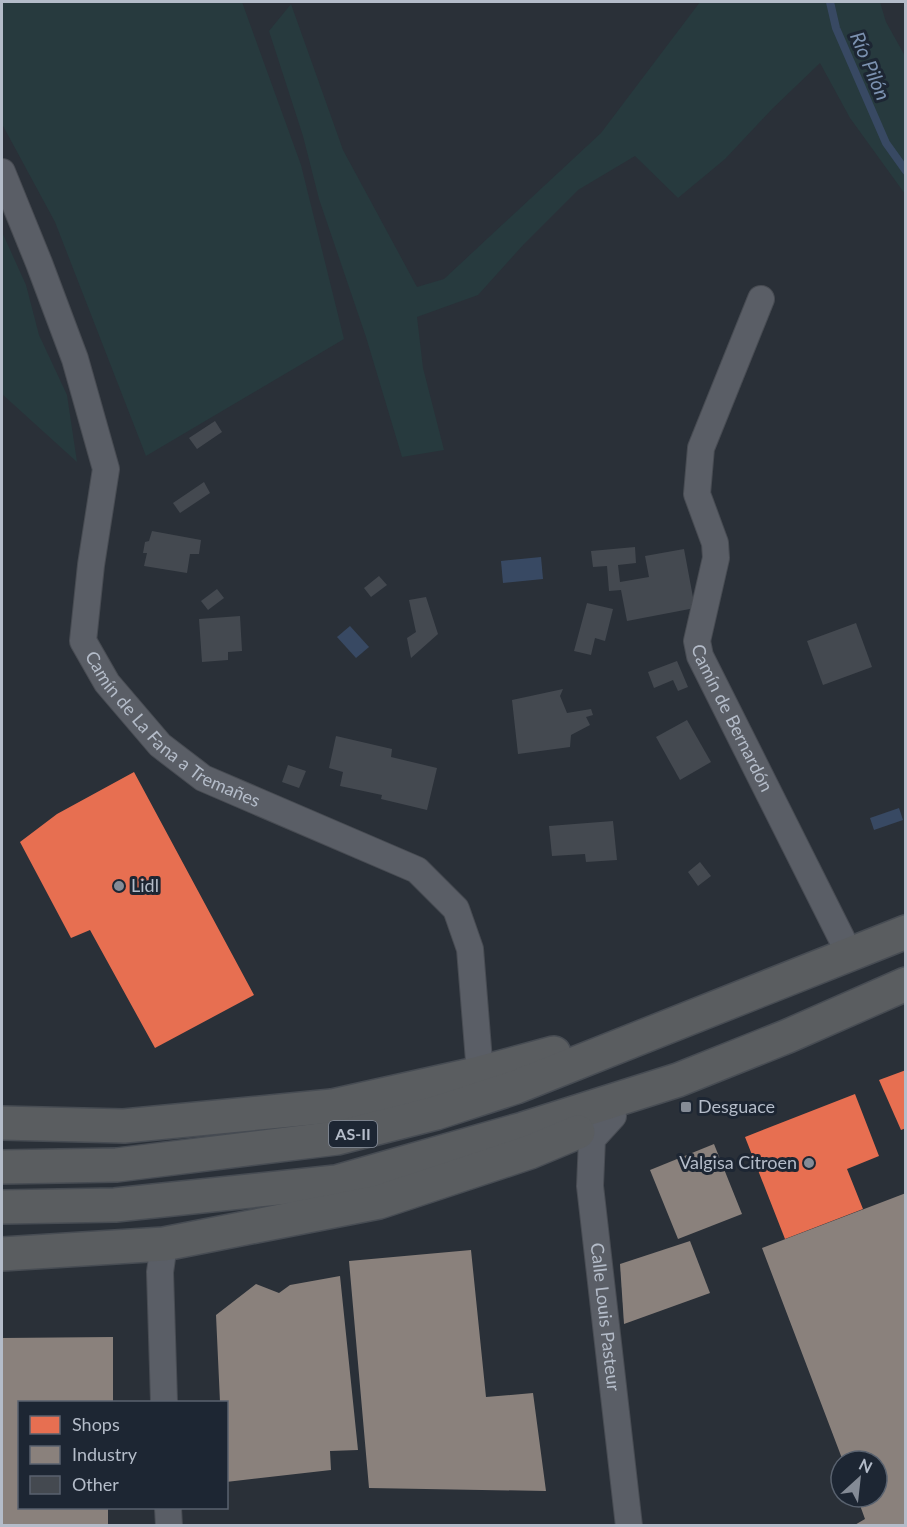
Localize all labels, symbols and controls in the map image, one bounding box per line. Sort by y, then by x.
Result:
water label: Río Pilón [846,28,896,104]
street label: Camín de Bernardón [688,642,778,795]
street label: Camín de La Fana a Tremañes [81,647,264,811]
place label: Lidl [131,874,159,896]
marker: Lidl [112,879,126,893]
place label: Desguace [698,1095,775,1117]
marker: Desguace [679,1100,693,1114]
road number: AS-II [329,1121,377,1147]
place label: Valgisa Citroen [679,1151,797,1173]
marker: Valgisa Citroen [802,1156,816,1170]
street label: Calle Louis Pasteur [587,1242,625,1393]
legend [18,1401,228,1509]
text: Shops [72,1413,120,1435]
text: Industry [72,1443,138,1465]
north arrow [829,1449,889,1509]
text: N [856,1454,876,1476]
text: Other [72,1473,119,1495]

